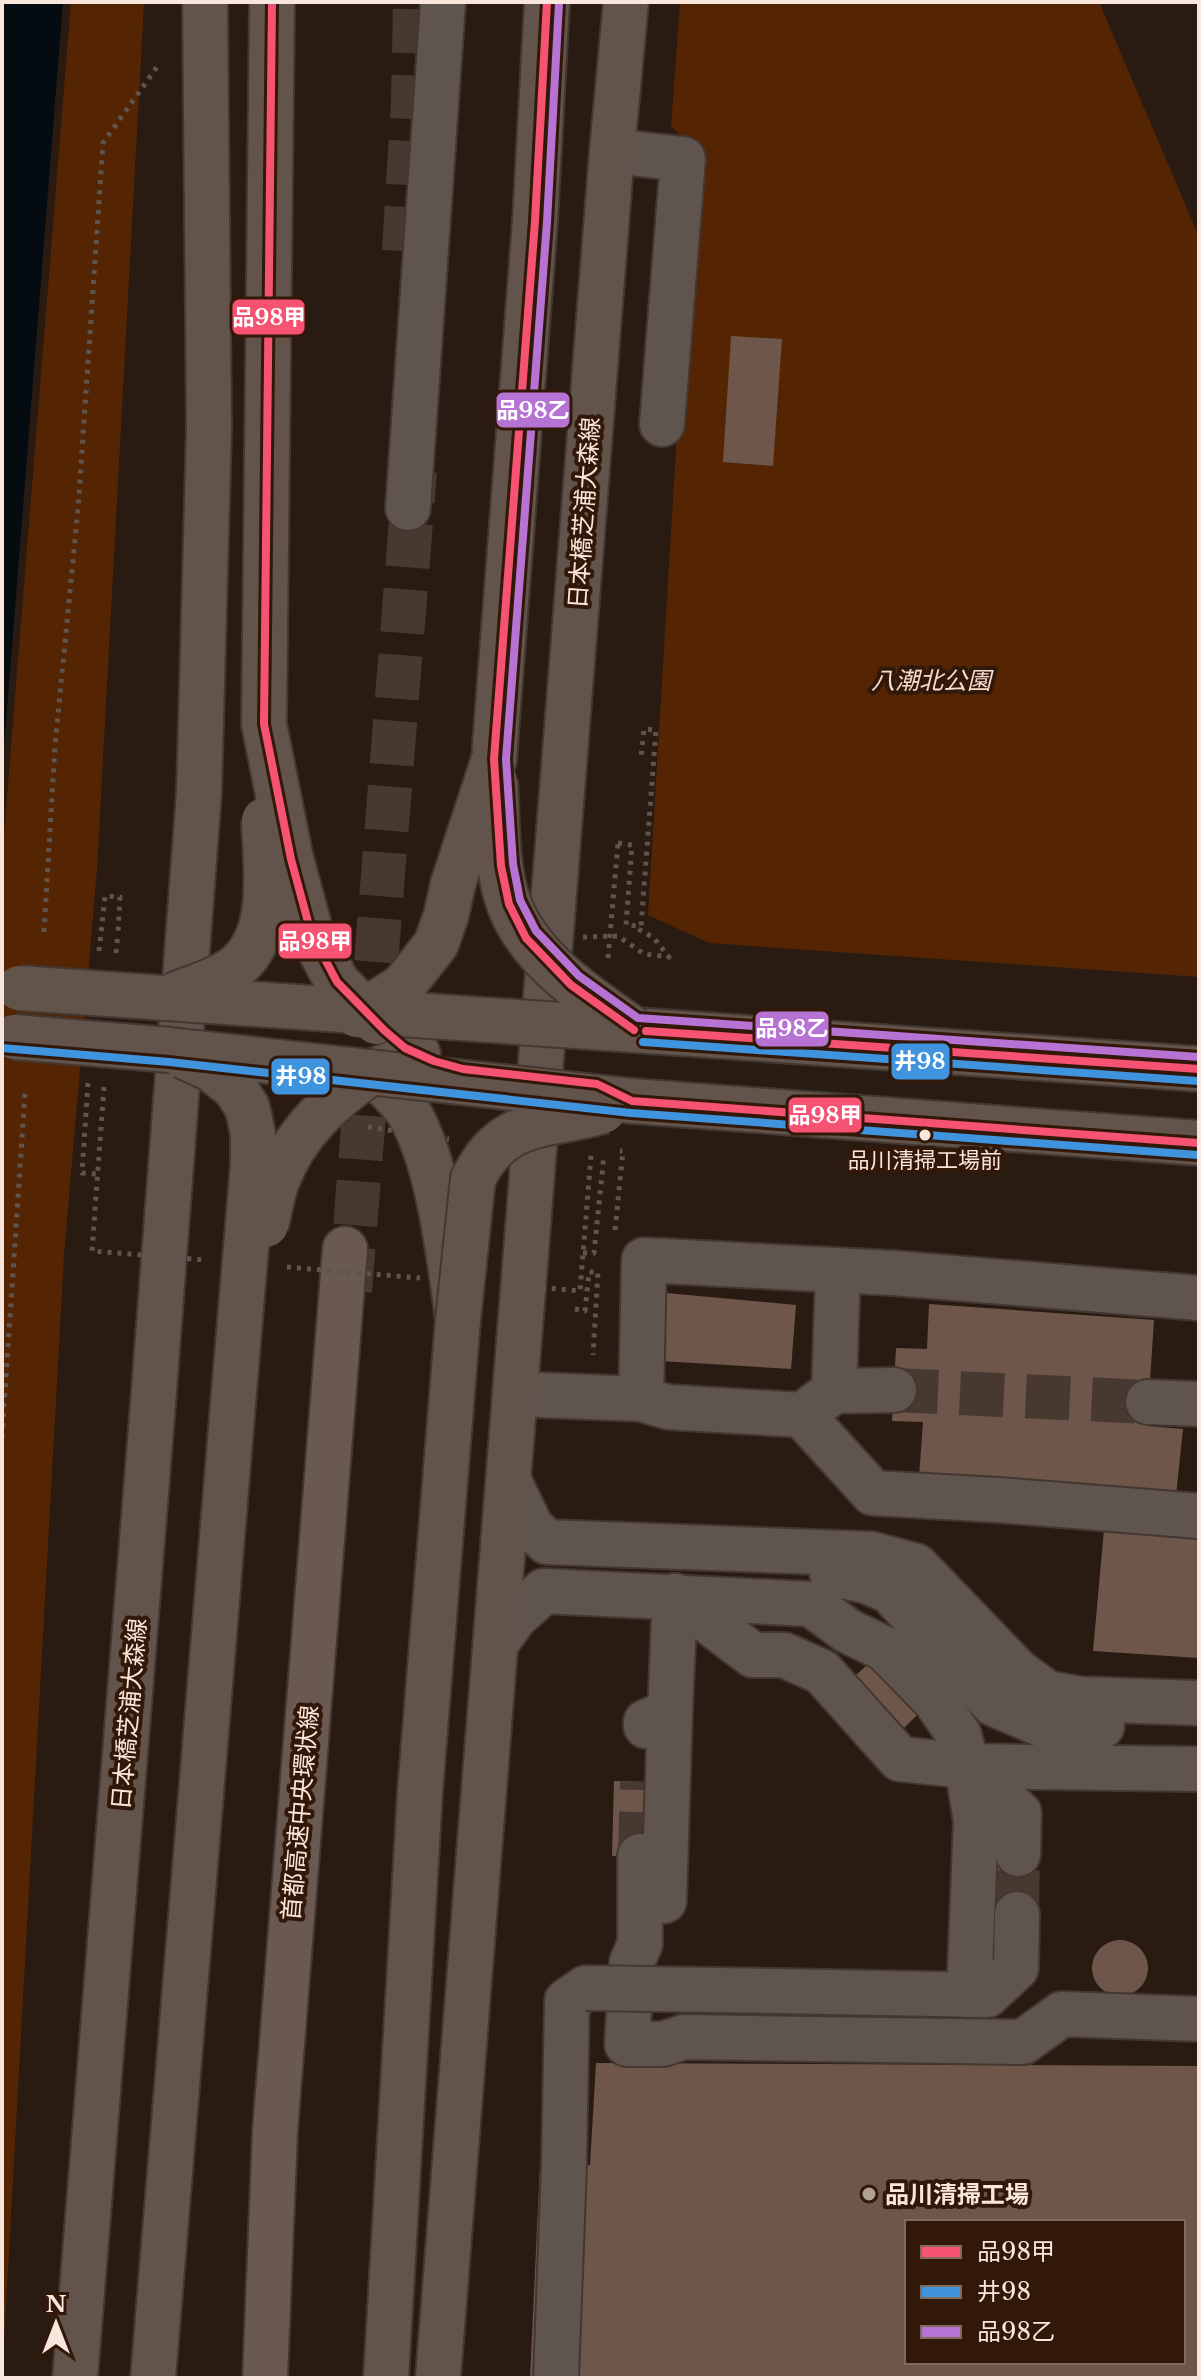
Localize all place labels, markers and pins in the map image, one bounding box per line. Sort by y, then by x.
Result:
marker: 品川清掃工場前 [917,1127,933,1143]
place label: 品川清掃工場前 [848,1147,1002,1174]
place label: 品川清掃工場 [885,2180,1029,2209]
marker: 品川清掃工場 [860,2185,878,2203]

